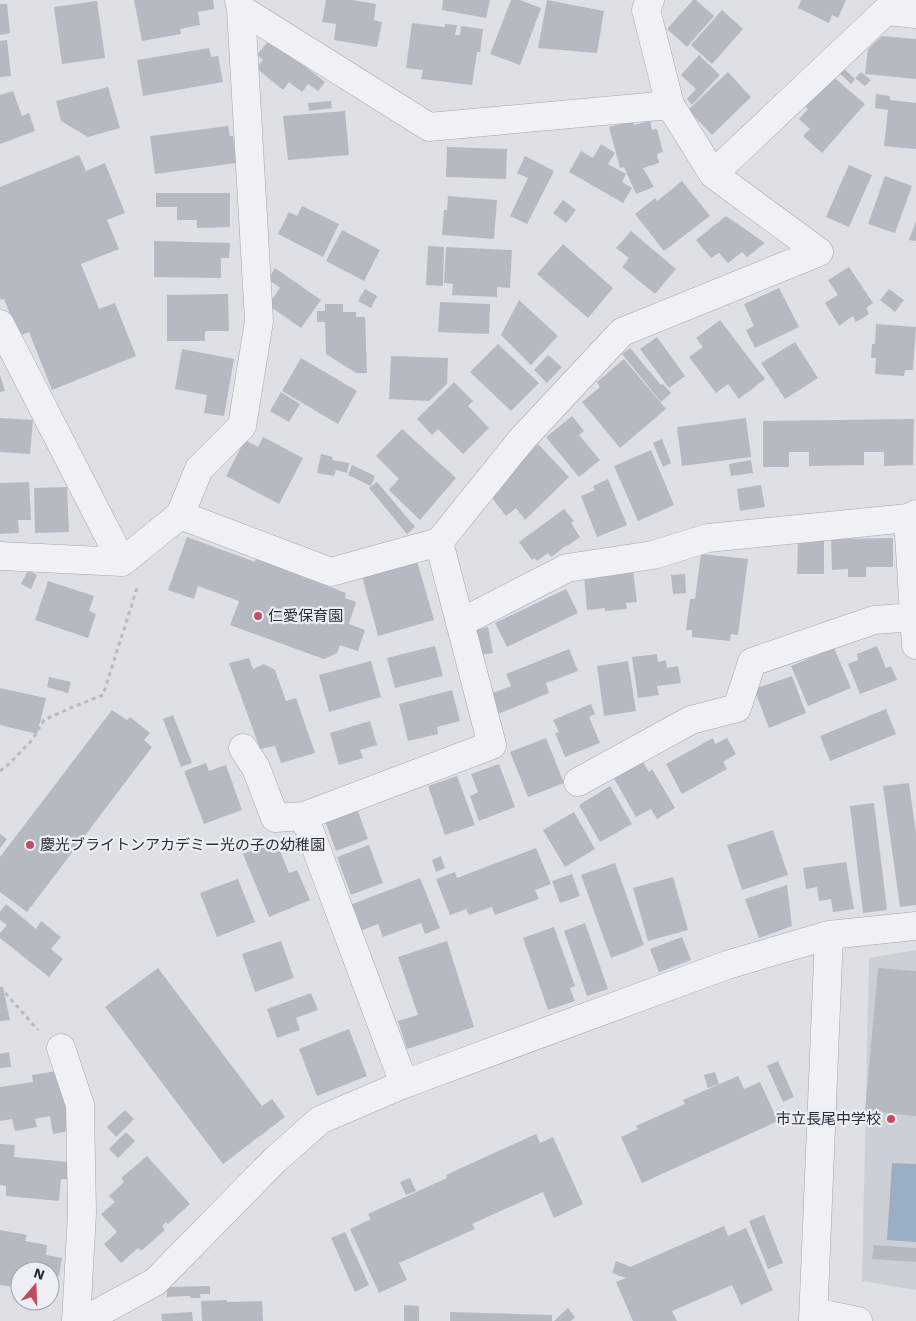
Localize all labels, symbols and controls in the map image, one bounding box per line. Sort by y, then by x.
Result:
place label: 仁愛保育園 [268,607,343,625]
marker: 仁愛保育園 [252,610,264,622]
place label: 慶光ブライトンアカデミー光の子の幼稚園 [40,836,325,854]
marker: 慶光ブライトンアカデミー光の子の幼稚園 [24,839,36,851]
place label: 市立長尾中学校 [776,1110,881,1128]
marker: 市立長尾中学校 [885,1113,897,1125]
north arrow [10,1261,60,1311]
text: N [32,1264,47,1283]

